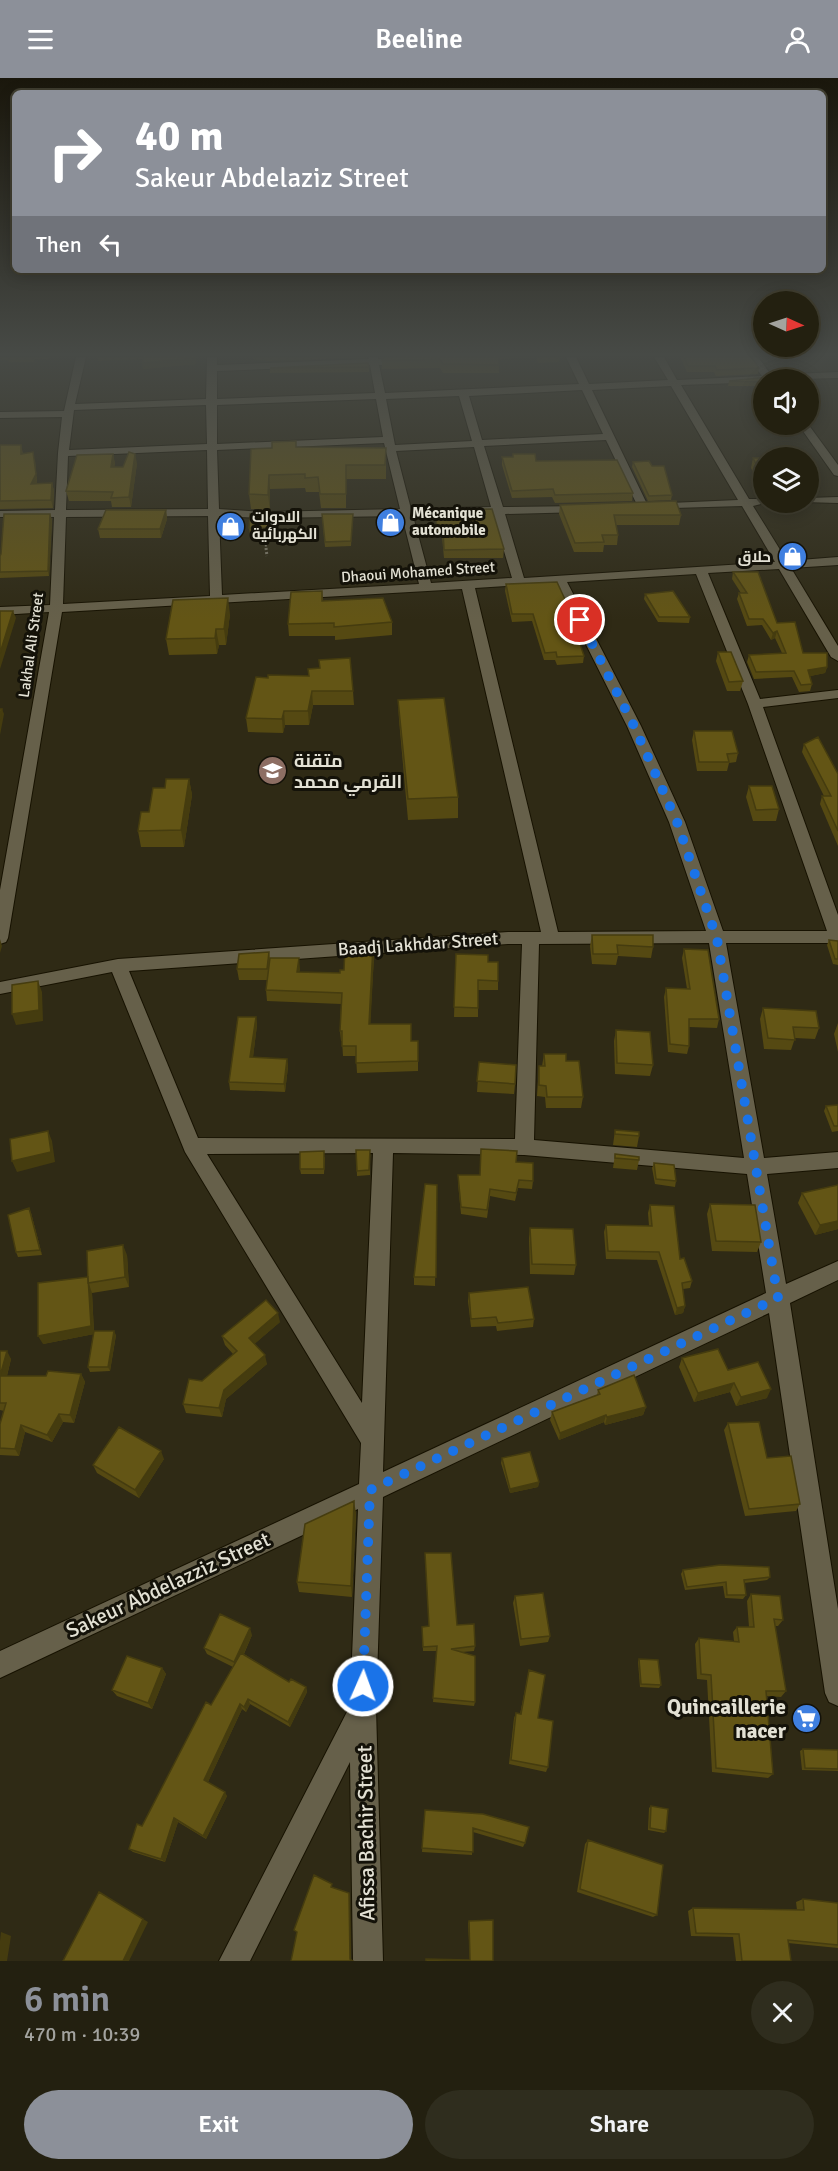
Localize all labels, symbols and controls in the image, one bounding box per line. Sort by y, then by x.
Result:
icon: menu [24,23,57,56]
text: Beeline [375,23,463,56]
icon: person [781,23,814,56]
text: 40 m [135,111,224,162]
icon: right [36,114,114,192]
text: Sakeur Abdelaziz Street [135,162,409,195]
icon: left [94,228,127,261]
text: Then [36,231,82,258]
north arrow [753,291,819,357]
map controls [753,291,819,513]
button: sound [753,369,819,435]
button: layers [753,447,819,513]
place label: Mécanique automobile [412,504,486,539]
shop icon: Mécanique automobile [375,506,407,538]
place label: الادوات الكهربائية [252,508,318,543]
shop icon: الادوات الكهربائية [215,510,247,542]
shop icon: حلاق [776,541,808,573]
place label: حلاق [738,548,771,566]
street label: Dhaoui Mohamed Street [340,558,496,586]
street label: Lakhal Ali Street [15,591,47,699]
pin [554,594,605,645]
icon: arrive [563,603,596,636]
place label: متقنة القرمي محمد [294,750,402,797]
school or university icon: متقنة القرمي محمد [257,755,289,787]
street label: Baadj Lakhdar Street [337,927,499,961]
street label: Sakeur Abdelazziz Street [62,1526,274,1644]
position arrow [331,1654,395,1718]
place label: Quincaillerie nacer [667,1694,787,1744]
supermarket icon: Quincaillerie nacer [791,1703,823,1735]
street label: Afissa Bachir Street [351,1745,381,1921]
text: 6 min [24,1977,110,2022]
button: close [751,1981,814,2044]
text: 470 m · 10:39 [24,2022,140,2047]
button: Exit [24,2090,413,2159]
button: Share [425,2090,814,2159]

